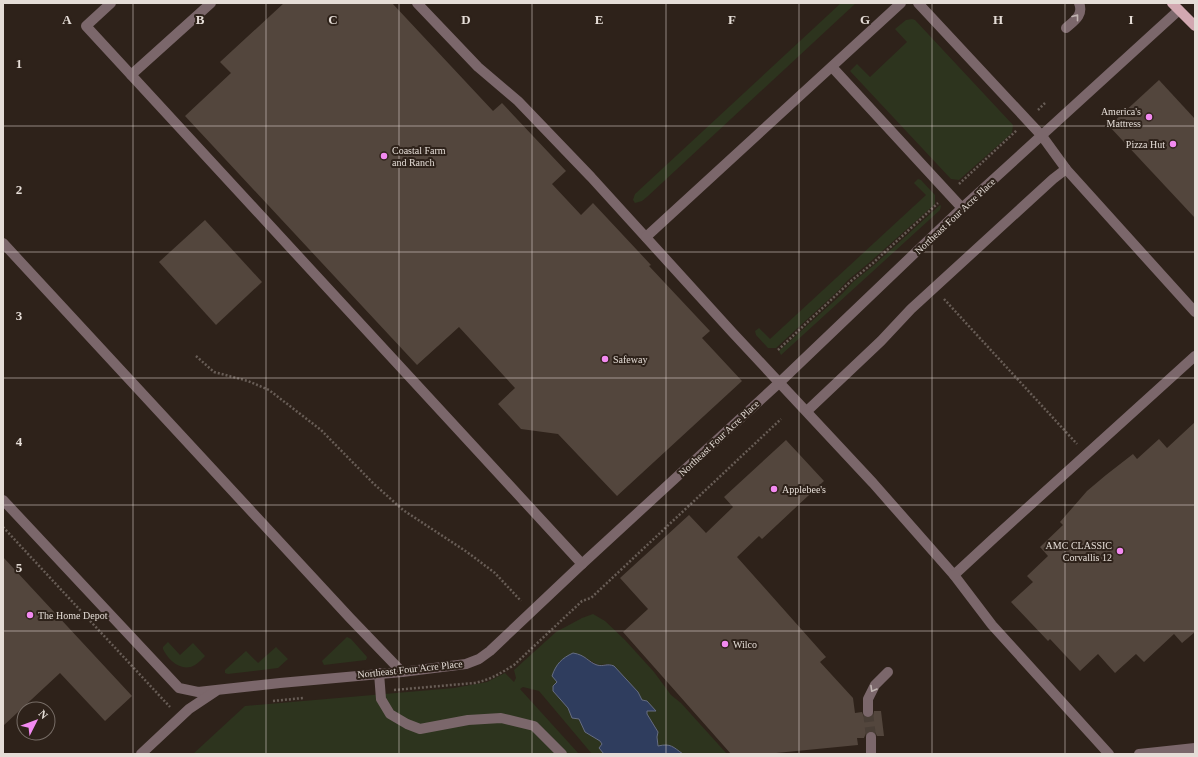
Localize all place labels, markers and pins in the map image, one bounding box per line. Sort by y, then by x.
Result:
place label: America's Mattress [1101,106,1141,129]
marker: America's Mattress [1144,112,1154,122]
place label: Pizza Hut [1126,139,1165,150]
marker: Pizza Hut [1168,139,1178,149]
place label: Coastal Farm and Ranch [392,145,446,168]
marker: Coastal Farm and Ranch [379,151,389,161]
marker: Safeway [600,354,610,364]
place label: Safeway [613,354,647,365]
marker: Applebee's [769,484,779,494]
place label: Applebee's [782,484,826,495]
place label: AMC CLASSIC Corvallis 12 [1046,540,1112,563]
marker: AMC CLASSIC Corvallis 12 [1115,546,1125,556]
marker: The Home Depot [25,610,35,620]
place label: The Home Depot [38,610,108,621]
marker: Wilco [720,639,730,649]
place label: Wilco [733,639,757,650]

